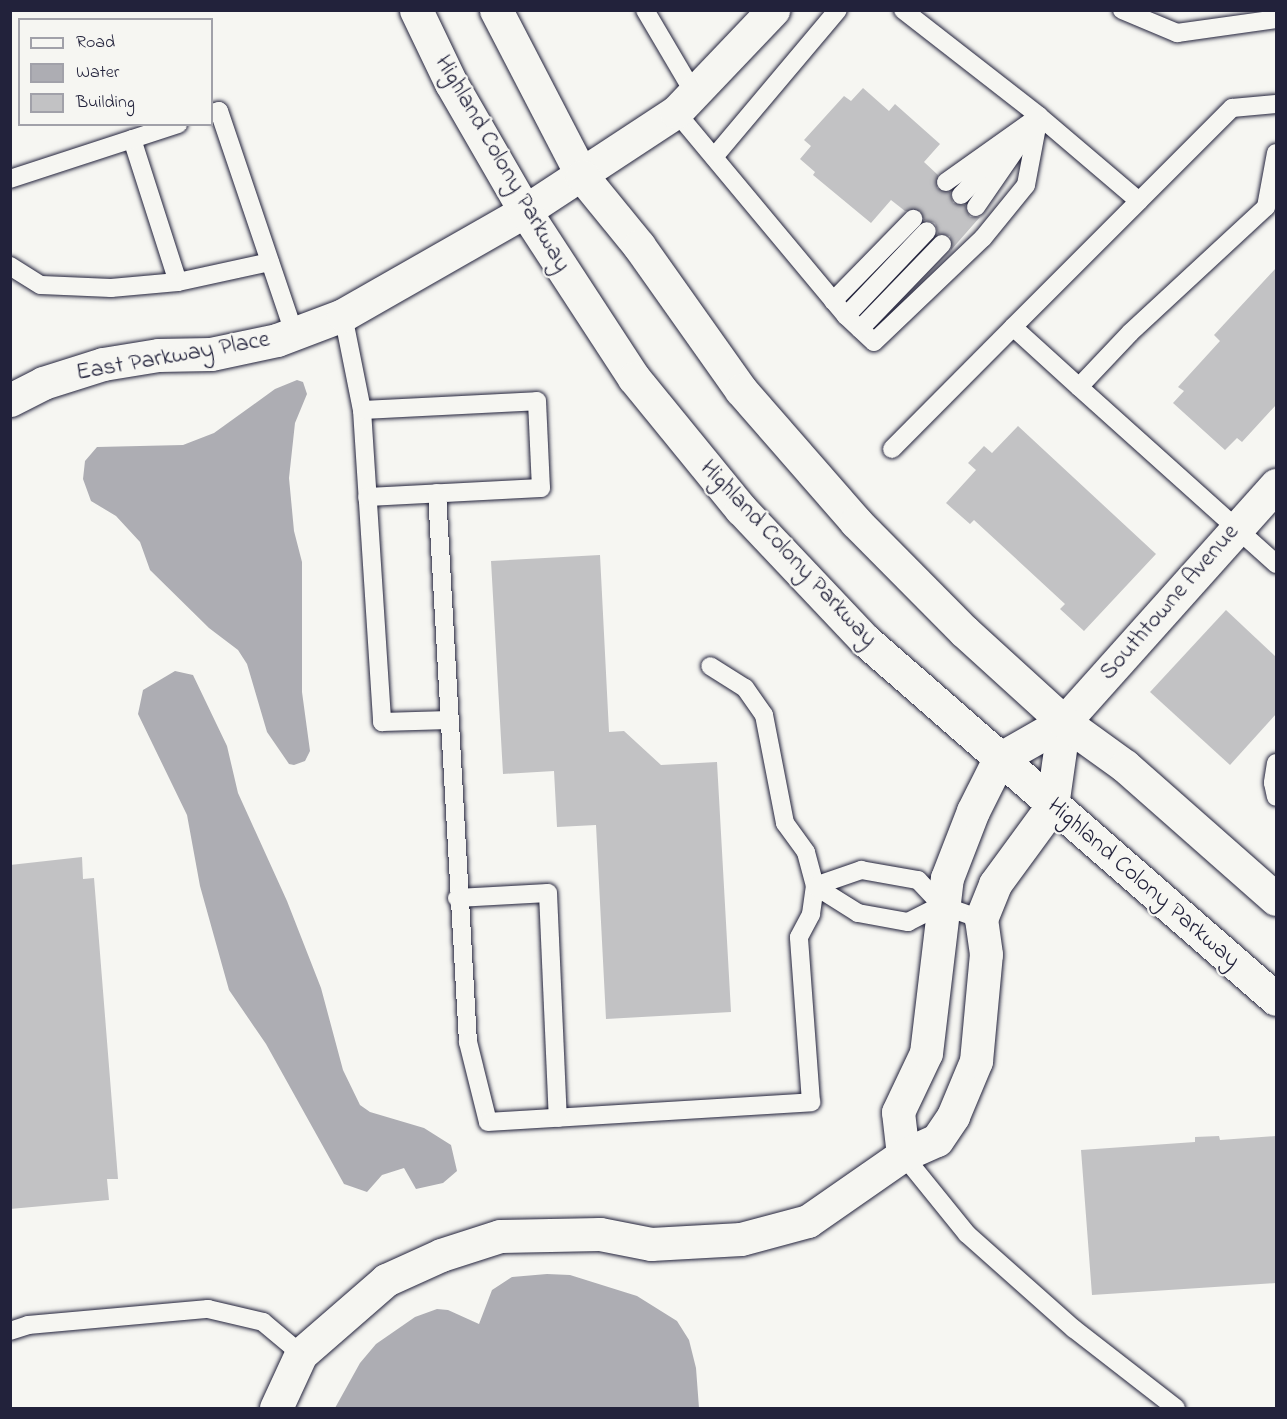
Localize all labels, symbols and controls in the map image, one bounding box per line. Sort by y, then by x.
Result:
legend [18,18,213,126]
text: Road [76,30,115,56]
street label: Highland Colony Parkway [428,50,576,278]
text: Water [76,60,119,86]
text: Building [76,90,135,116]
street label: East Parkway Place [74,326,272,388]
street label: Highland Colony Parkway [694,454,882,654]
street label: Southtowne Avenue [1094,519,1246,687]
street label: Highland Colony Parkway [1041,792,1245,976]

